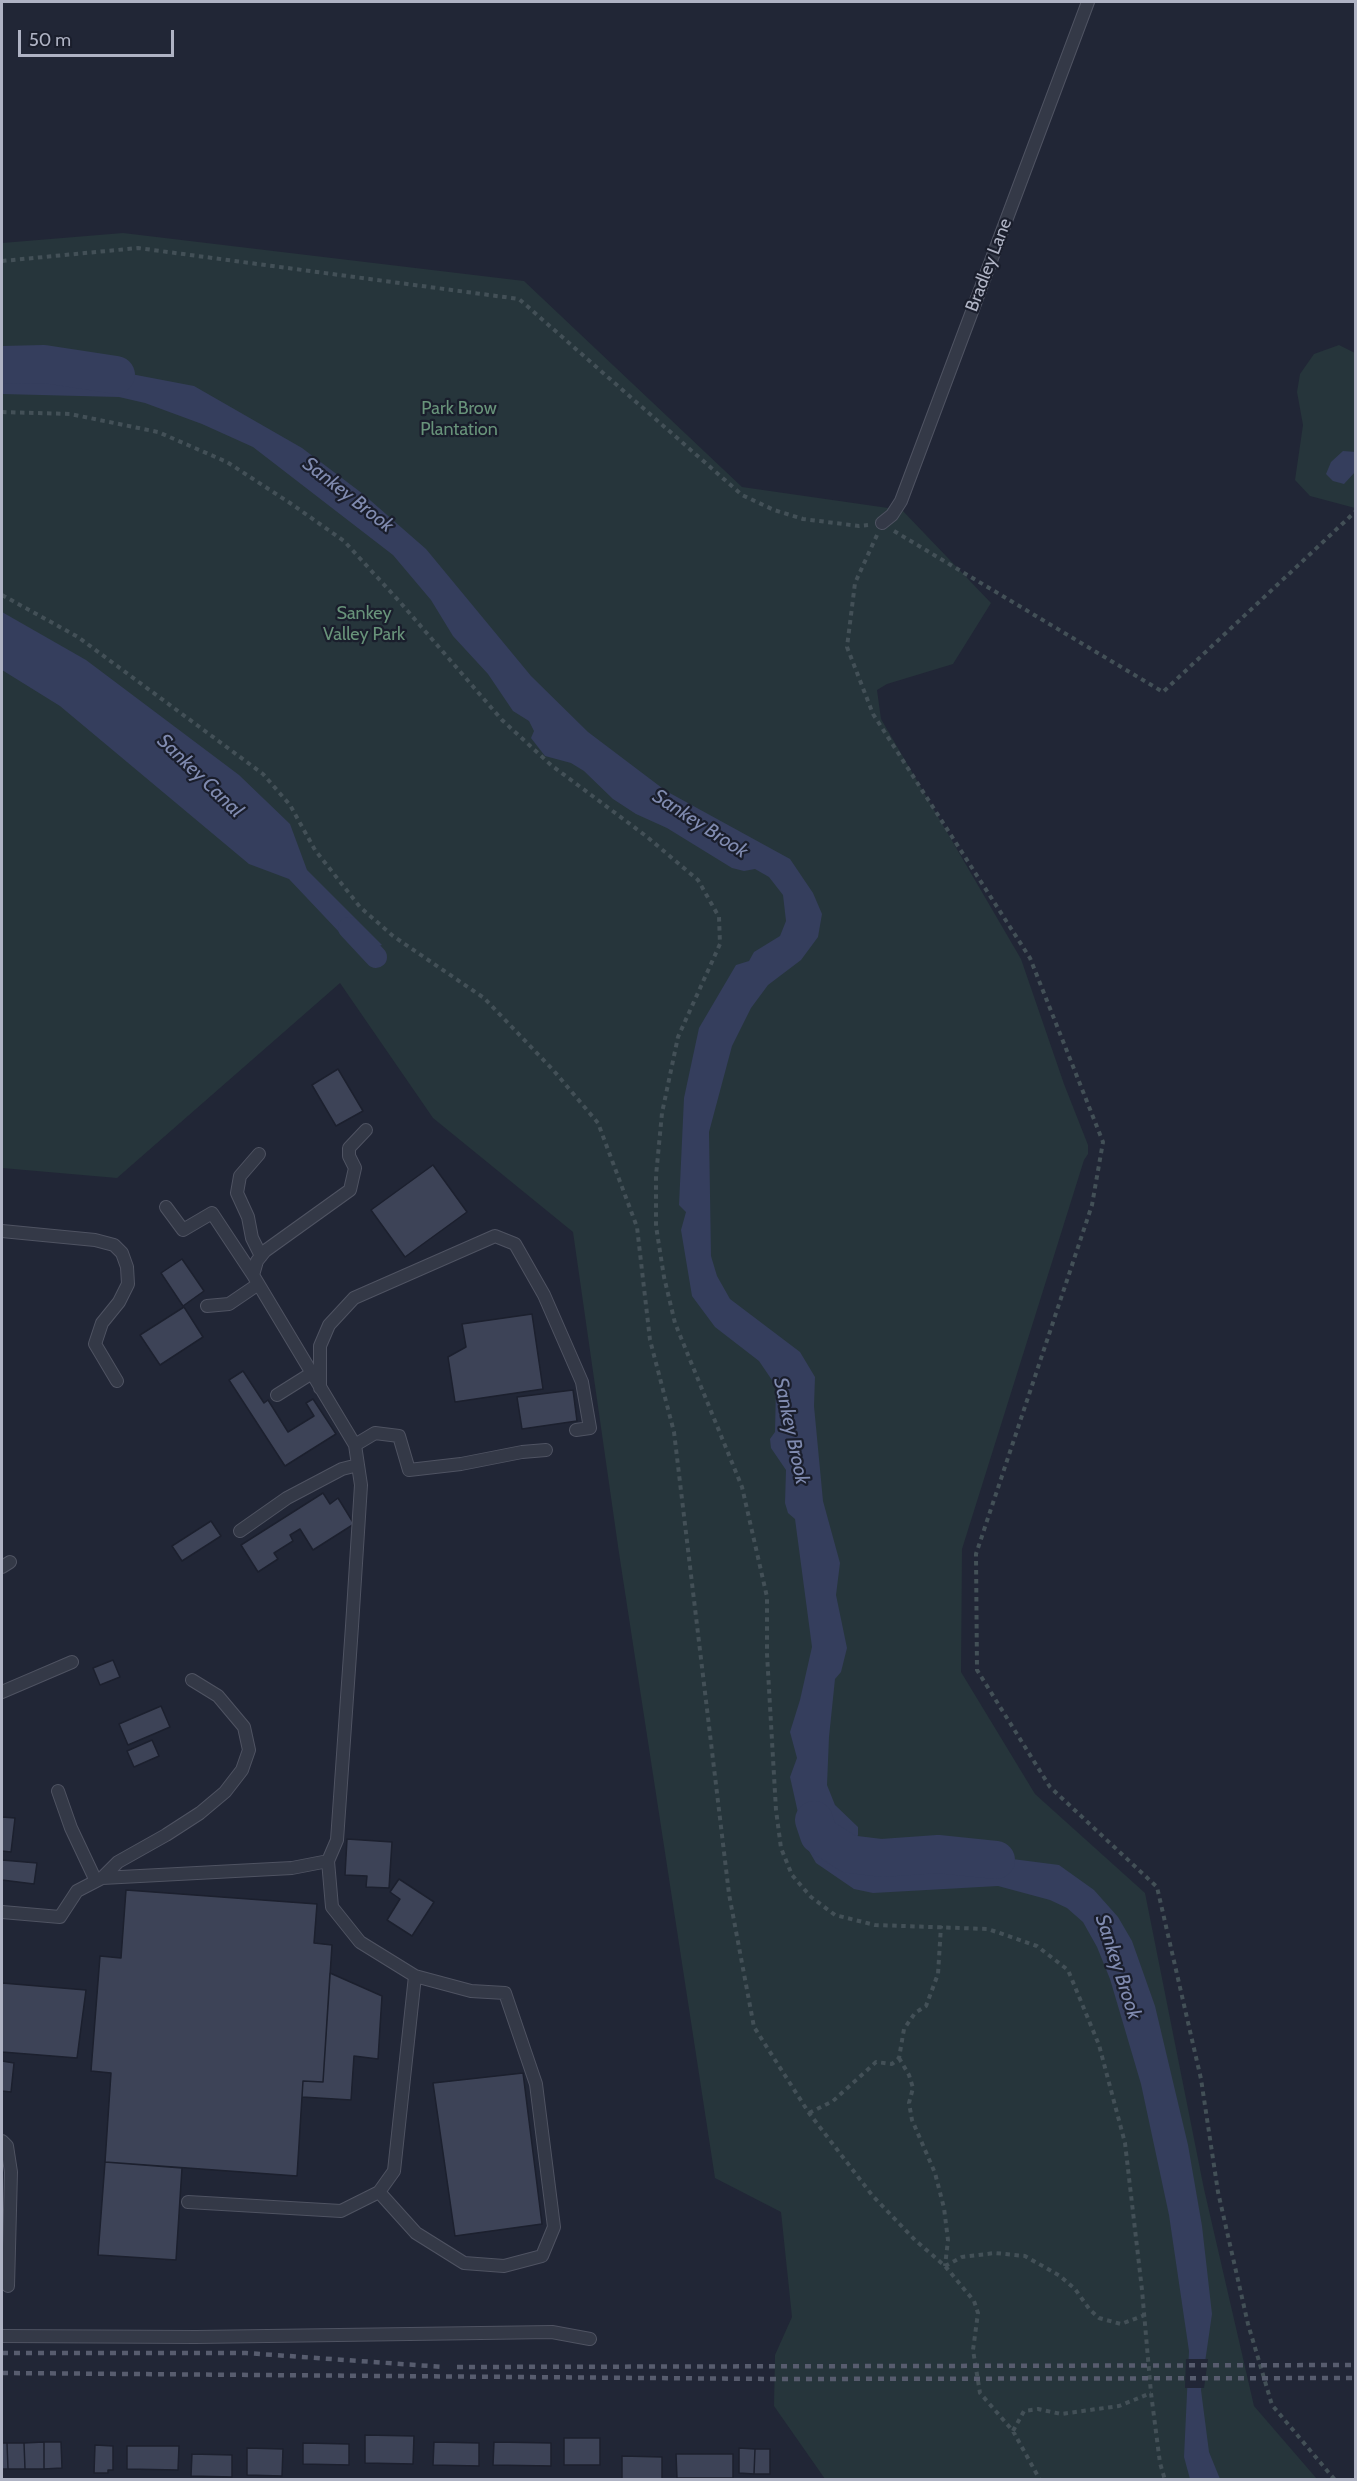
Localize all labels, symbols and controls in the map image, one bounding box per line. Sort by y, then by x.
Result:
scale bar [21,18,177,56]
text: 50 m [29,29,71,51]
street label: Bradley Lane [961,215,1017,315]
park label: Park Brow Plantation [420,398,498,440]
water label: Sankey Brook [298,452,398,538]
park label: Sankey Valley Park [323,603,405,646]
water label: Sankey Canal [152,729,248,823]
water label: Sankey Brook [648,784,752,864]
water label: Sankey Brook [768,1375,814,1487]
water label: Sankey Brook [1090,1912,1146,2022]

